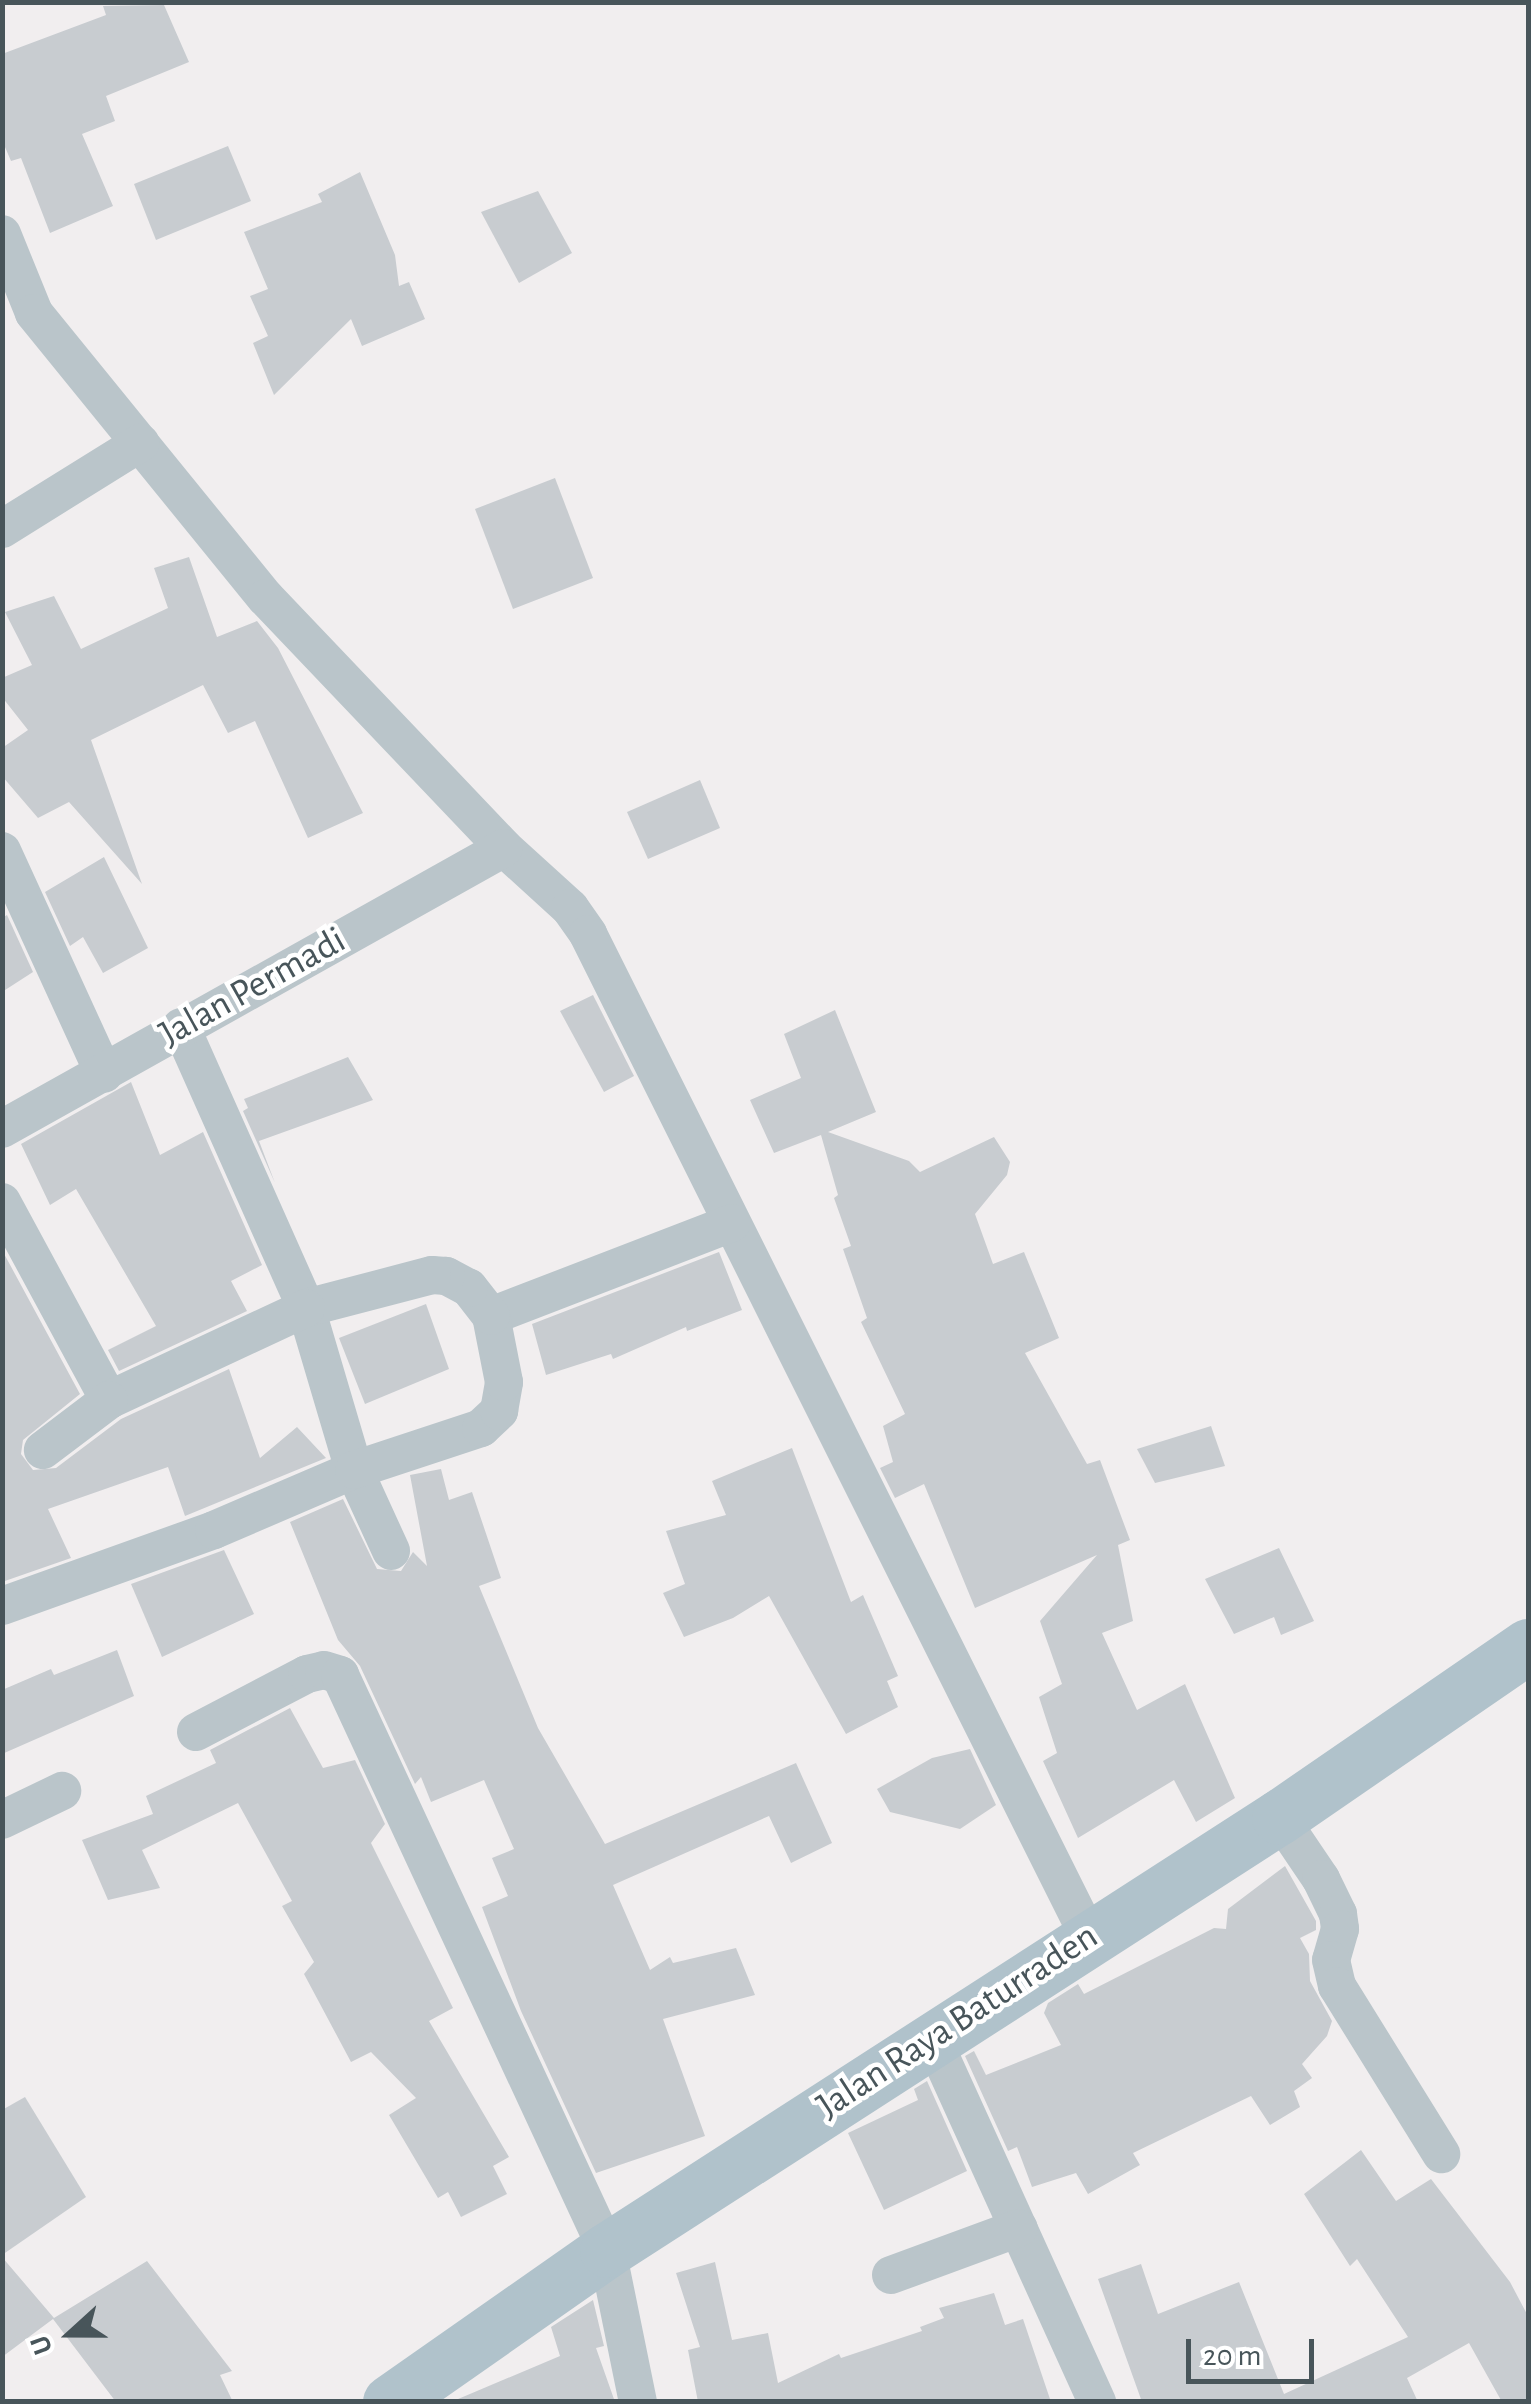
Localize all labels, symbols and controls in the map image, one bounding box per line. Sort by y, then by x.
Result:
street label: Jalan Permadi [152,918,354,1058]
street label: Jalan Raya Baturraden [809,1914,1107,2130]
north arrow [20,2284,120,2384]
scale bar [1191,2319,1318,2381]
text: U [26,2331,58,2358]
text: 20 m [1203,2341,1261,2371]

